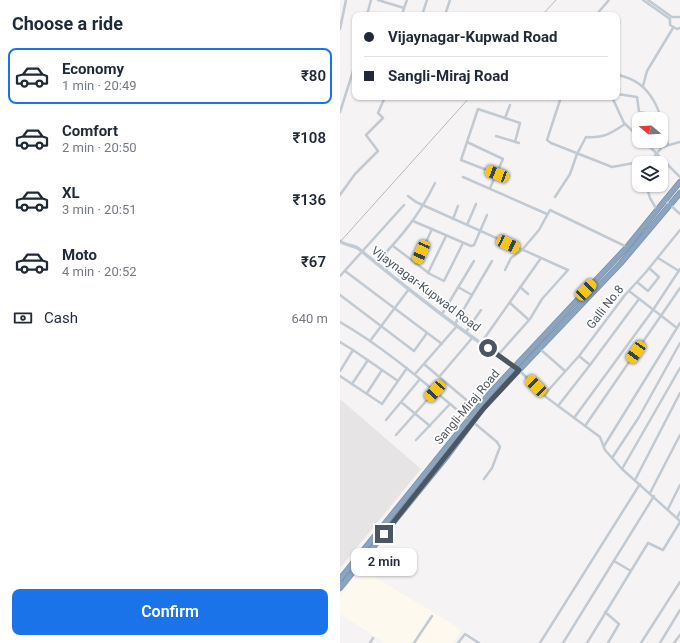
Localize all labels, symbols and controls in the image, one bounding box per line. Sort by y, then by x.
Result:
text: Choose a ride [12,13,123,34]
text: Vijaynagar-Kupwad Road [388,28,558,46]
icon: car [14,58,50,94]
text: Economy [62,60,124,78]
text: ₹80 [301,67,326,85]
text: Sangli-Miraj Road [388,67,509,85]
text: 1 min · 20:49 [62,78,137,93]
north arrow [632,112,668,148]
map controls [632,112,668,192]
icon: car [14,120,50,156]
text: Comfort [62,122,118,140]
text: ₹108 [292,129,326,147]
text: 2 min · 20:50 [62,140,137,155]
button: layers [632,156,668,192]
car [484,164,510,184]
icon: car [14,182,50,218]
text: XL [62,184,80,202]
text: ₹136 [292,191,326,209]
text: 3 min · 20:51 [62,202,137,217]
car [495,233,521,255]
car [411,239,431,265]
street label: Vijaynagar-Kupwad Road [369,243,483,335]
icon: car [14,244,50,280]
text: Moto [62,246,97,264]
text: ₹67 [301,253,326,271]
text: 4 min · 20:52 [62,264,137,279]
car [573,277,599,303]
street label: Galli No.8 [584,282,627,332]
icon: cash [12,307,34,329]
text: Cash [44,309,78,327]
text: 640 m [291,311,328,326]
route start [479,339,497,357]
car [624,339,648,365]
street label: Sangli-Miraj Road [432,367,502,447]
car [523,373,549,399]
car [423,378,447,404]
route end [375,525,393,543]
callout: 2 min [351,548,417,576]
text: 2 min [368,554,400,569]
button: Confirm [12,589,328,635]

